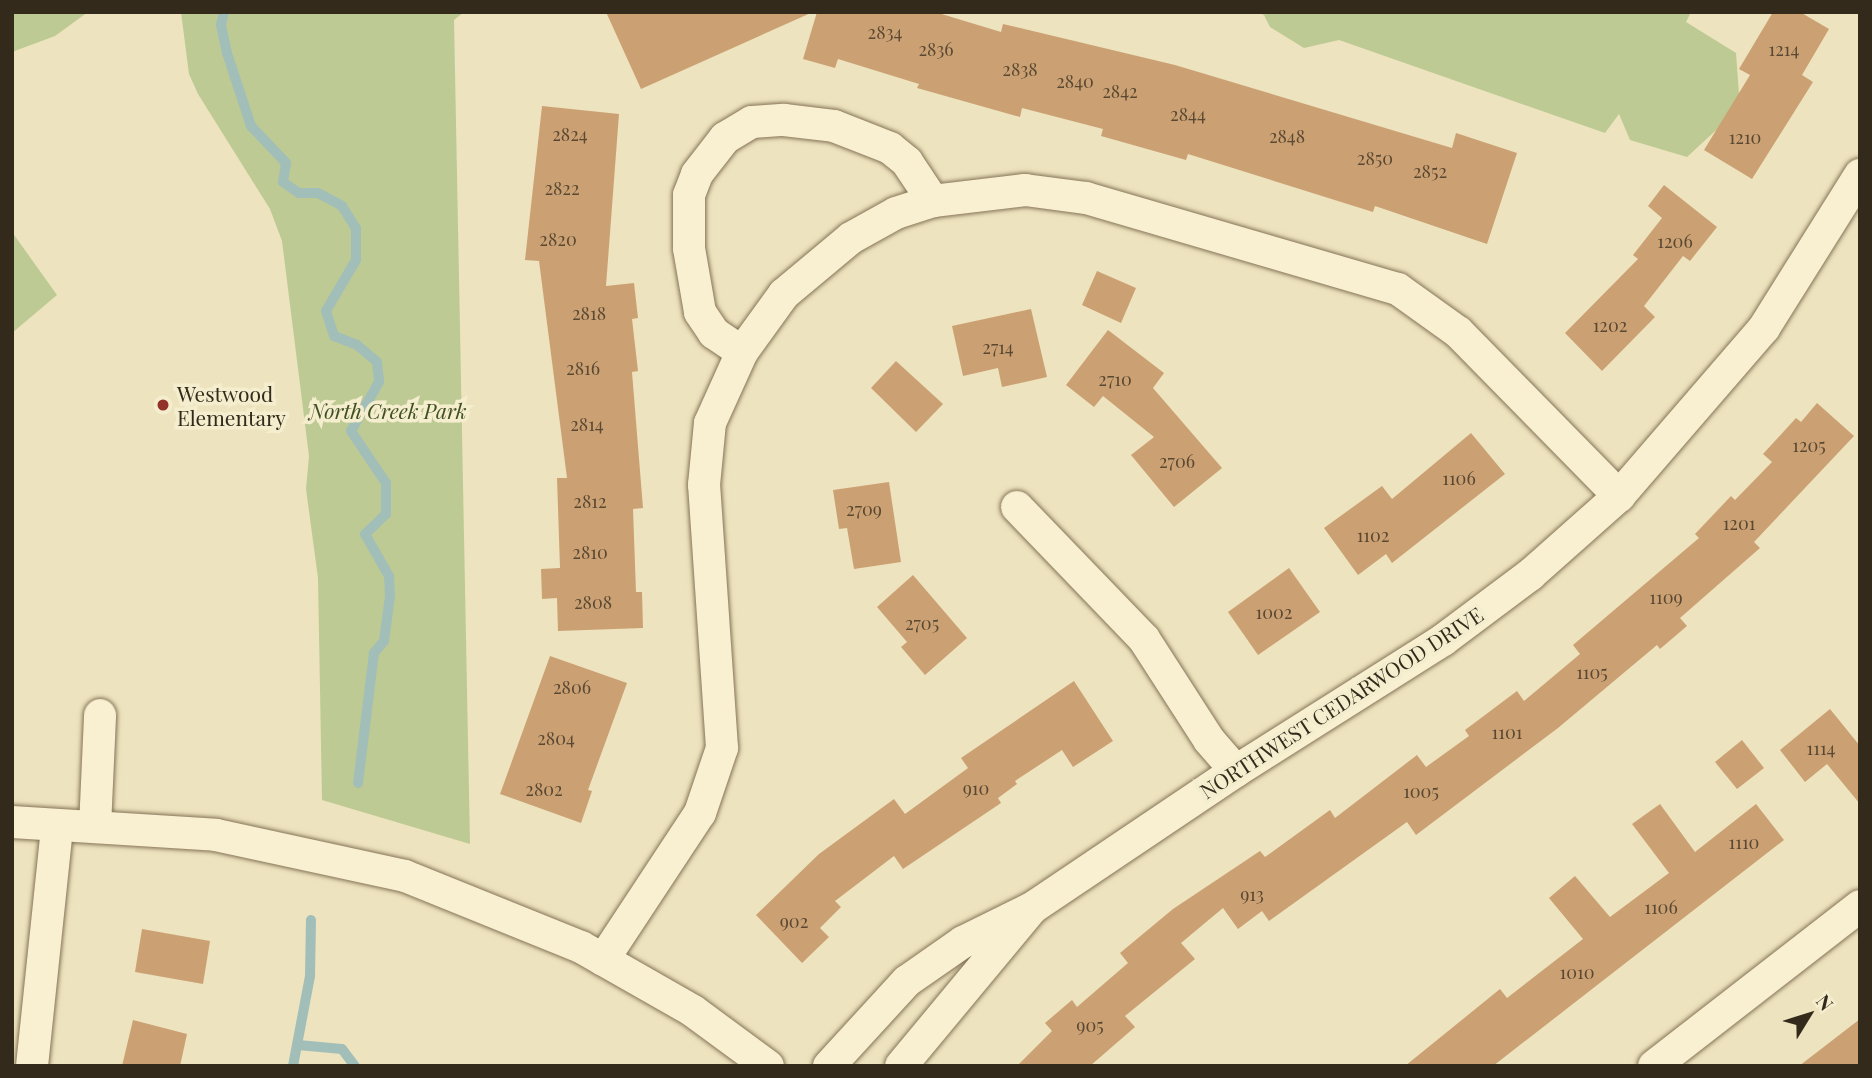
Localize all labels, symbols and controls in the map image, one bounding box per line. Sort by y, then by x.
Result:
house number: 2834 [868,21,902,43]
house number: 2836 [918,38,954,60]
house number: 1214 [1769,38,1799,60]
house number: 2838 [1002,58,1038,80]
house number: 2840 [1056,70,1094,92]
house number: 2842 [1102,80,1138,102]
house number: 2844 [1170,103,1206,125]
house number: 2824 [552,123,588,145]
house number: 2848 [1269,125,1305,147]
house number: 1210 [1729,126,1761,148]
house number: 2850 [1357,147,1393,169]
house number: 2852 [1413,160,1447,182]
house number: 2822 [544,177,580,199]
house number: 2820 [539,228,577,250]
house number: 1206 [1657,230,1693,252]
house number: 2818 [572,302,606,324]
house number: 1202 [1593,314,1627,336]
house number: 2714 [982,336,1014,358]
house number: 2816 [566,357,600,379]
house number: 2710 [1098,368,1132,390]
place label: Westwood Elementary [177,380,286,430]
marker: Westwood Elementary [155,397,171,413]
park label: North Creek Park [309,397,467,423]
house number: 2814 [570,413,604,435]
house number: 1205 [1792,434,1826,456]
house number: 2706 [1159,450,1195,472]
house number: 1106 [1442,467,1476,489]
house number: 2812 [573,490,607,512]
house number: 2709 [846,498,882,520]
house number: 1201 [1723,512,1755,534]
house number: 1102 [1357,524,1389,546]
house number: 2810 [572,541,608,563]
house number: 1109 [1649,586,1683,608]
house number: 2808 [574,591,612,613]
street label: NORTHWEST CEDARWOOD DRIVE [1195,601,1487,803]
house number: 1002 [1256,601,1292,623]
house number: 2705 [905,612,939,634]
house number: 1105 [1576,661,1608,683]
house number: 2806 [553,676,591,698]
house number: 1101 [1492,721,1522,743]
house number: 2804 [537,727,575,749]
house number: 1114 [1807,737,1835,759]
house number: 910 [963,777,989,799]
house number: 2802 [525,778,563,800]
house number: 1005 [1403,780,1439,802]
house number: 1110 [1729,831,1759,853]
house number: 913 [1240,883,1264,905]
house number: 1106 [1644,896,1678,918]
house number: 902 [780,910,808,932]
house number: 1010 [1560,961,1594,983]
north arrow [1774,980,1844,1050]
text: N [1811,989,1840,1015]
house number: 905 [1076,1014,1104,1036]

